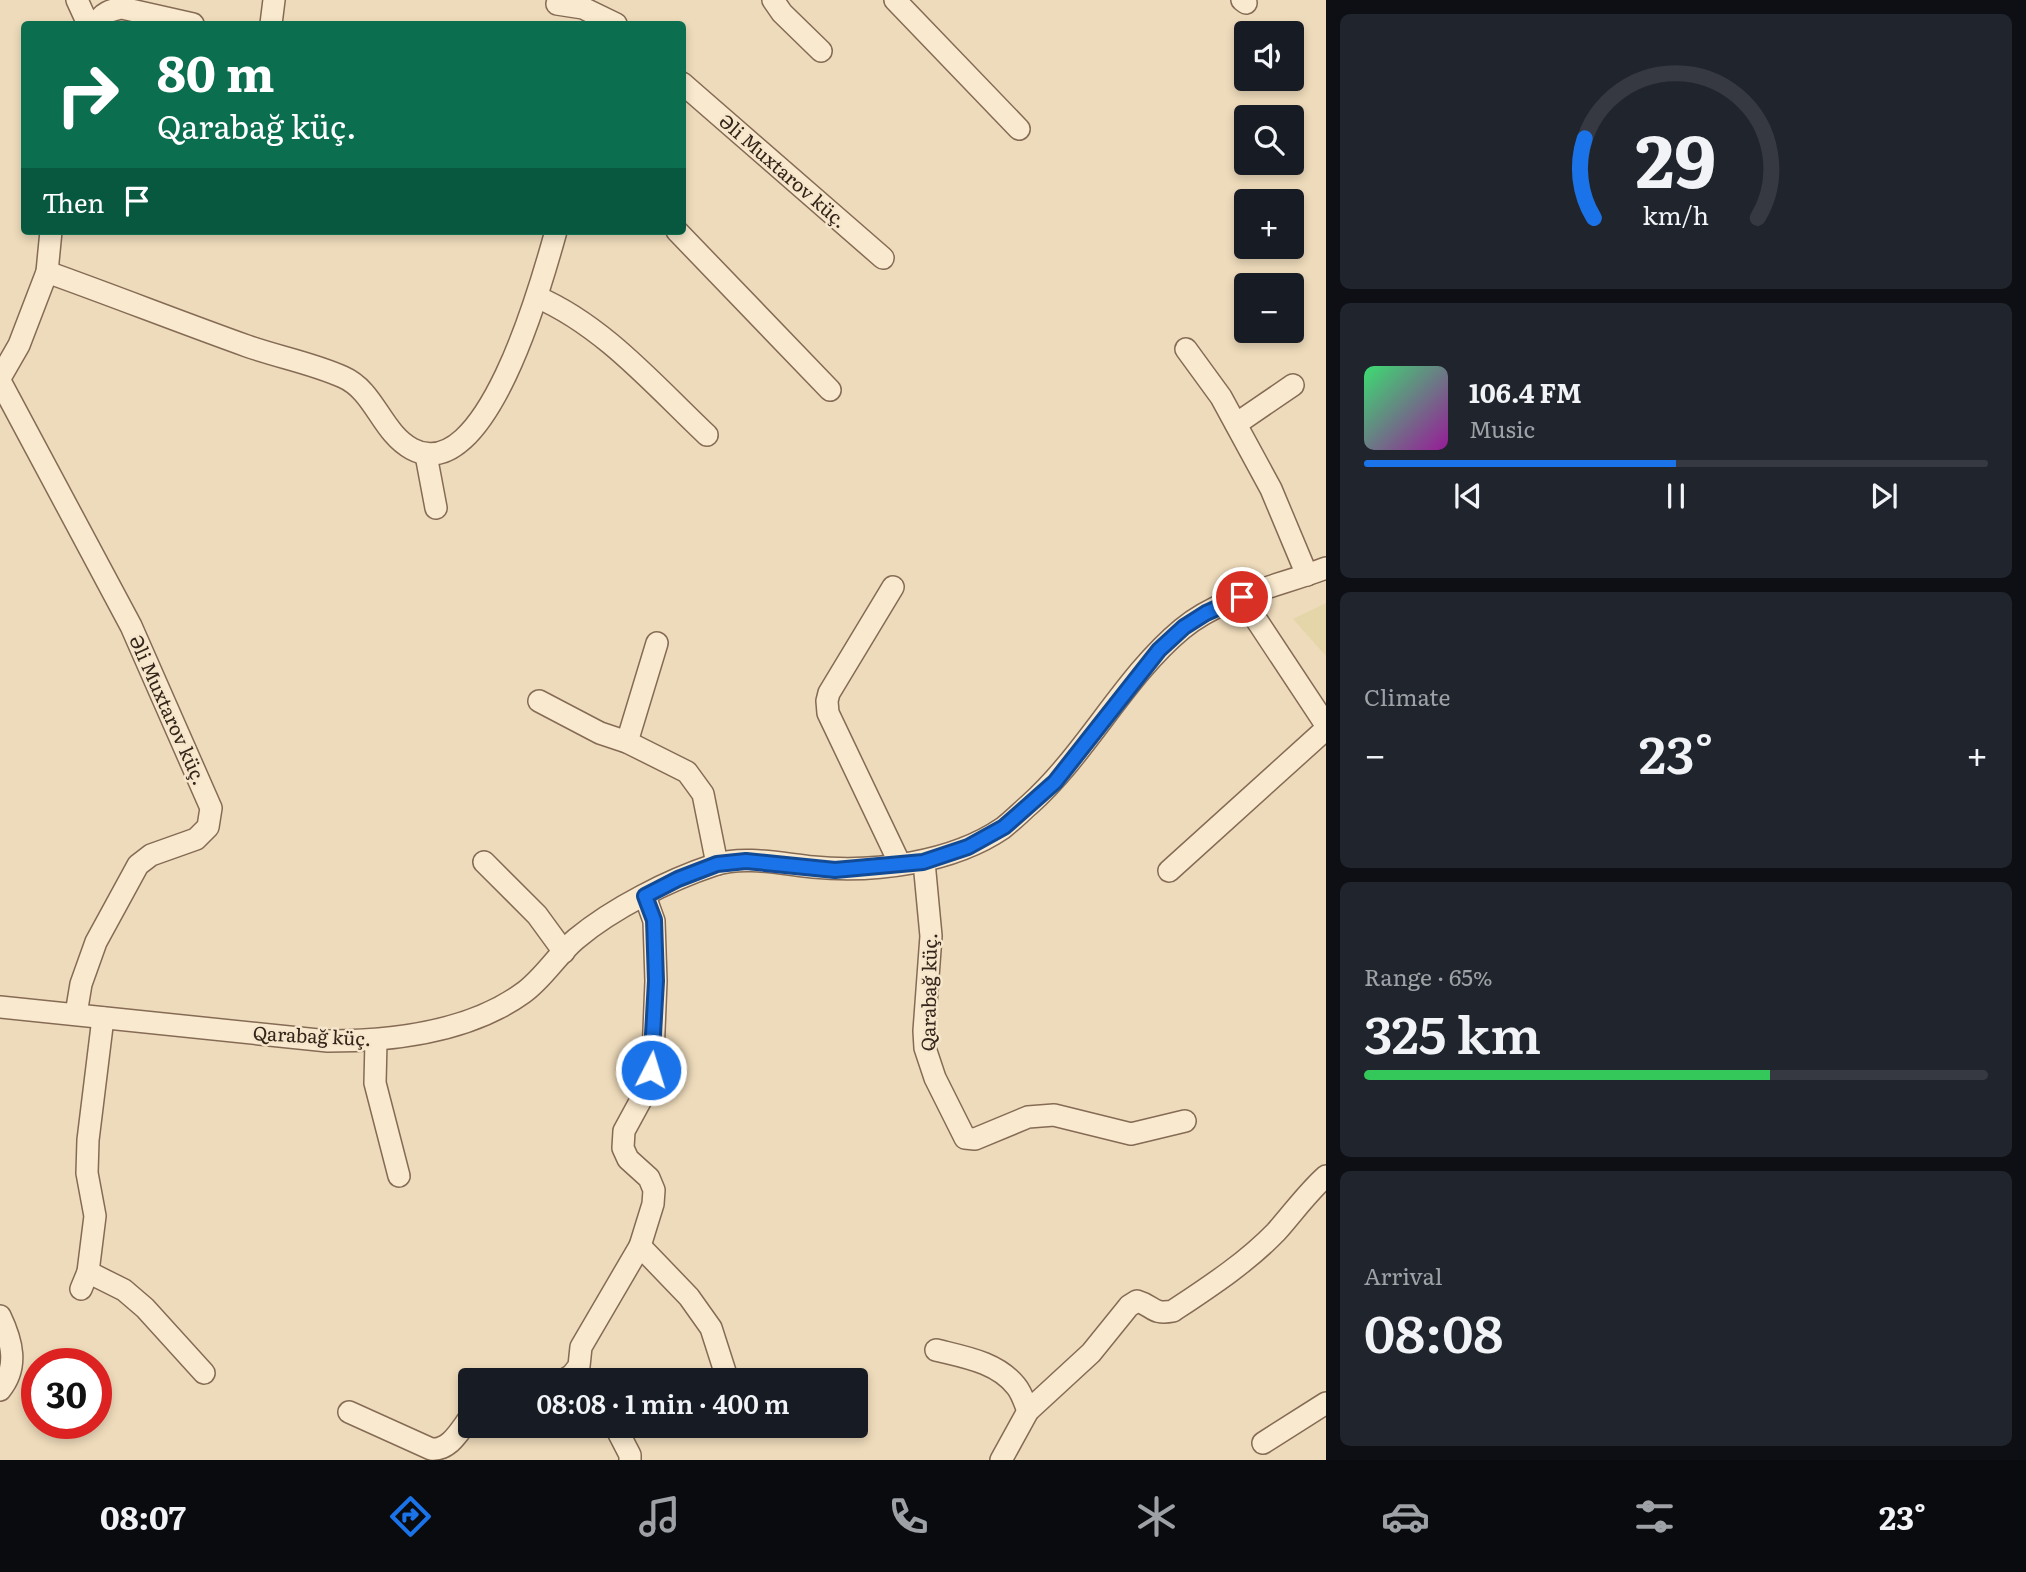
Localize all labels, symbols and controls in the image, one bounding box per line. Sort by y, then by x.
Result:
map controls [1234,21,1304,343]
button: sound [1234,21,1304,91]
text: 80 m [157,34,275,107]
icon: right [42,49,133,140]
text: Qarabağ küç. [157,101,357,149]
text: 29 [1635,102,1717,210]
button: search [1234,105,1304,175]
street label: Əli Muxtarov küç. [713,107,854,234]
text: Then [42,182,104,221]
icon: arrive [118,182,156,220]
button: + [1234,189,1304,259]
text: km/h [1643,195,1709,232]
button: − [1234,273,1304,343]
text: 106.4 FM [1469,372,1582,411]
text: Music [1469,411,1535,445]
icon: previous [1449,477,1487,515]
icon: pause [1657,477,1695,515]
icon: next [1865,477,1903,515]
pin [1212,567,1272,627]
icon: arrive [1223,578,1261,616]
street label: Əli Muxtarov küç. [123,630,215,789]
text: Climate [1364,679,1450,713]
text: 23° [1639,713,1713,790]
text: − [1364,724,1386,781]
text: + [1966,724,1988,781]
street label: Qarabağ küç. [913,932,943,1051]
text: Range · 65% [1364,959,1493,993]
text: 325 km [1364,993,1541,1070]
street label: Qarabağ küç. [252,1018,372,1052]
position arrow [614,1033,688,1107]
text: Arrival [1364,1258,1443,1292]
text: 08:08 [1364,1292,1503,1369]
speed limit sign: 30 [21,1348,112,1439]
text: 08:08 · 1 min · 400 m [536,1383,790,1422]
text: 08:07 [100,1492,186,1540]
icon: directions [386,1492,435,1541]
icon: music [635,1492,684,1541]
icon: phone [884,1492,933,1541]
icon: climate [1132,1492,1181,1541]
icon: car [1381,1492,1430,1541]
icon: filters [1630,1492,1679,1541]
text: 23° [1879,1492,1926,1540]

